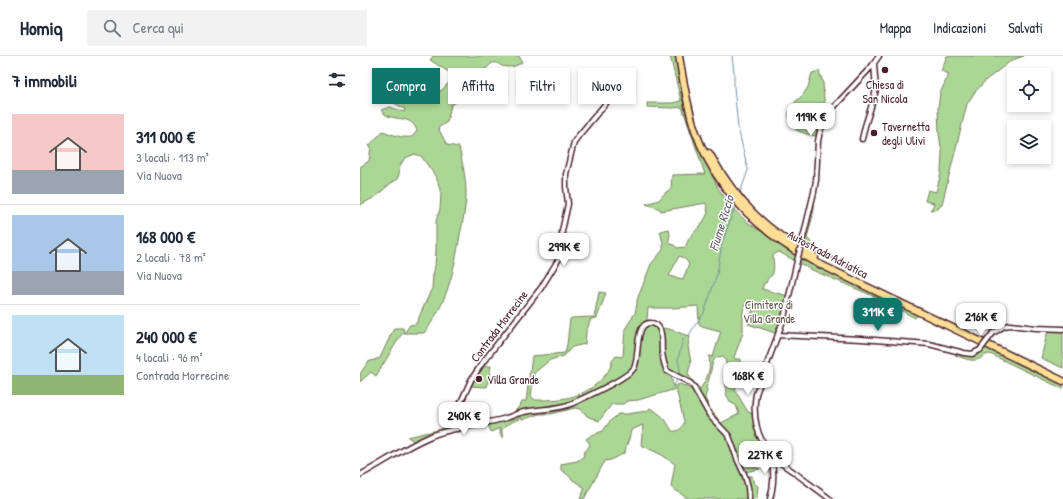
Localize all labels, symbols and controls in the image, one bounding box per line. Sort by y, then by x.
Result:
search box [87,10,367,46]
text: Homiq [20,15,63,41]
icon: search [101,17,123,39]
text: Cerca qui [133,17,184,38]
text: Mappa [880,18,911,37]
text: Indicazioni [933,18,986,37]
text: Salvati [1008,18,1043,37]
marker: Chiesa di San Nicola [880,65,890,75]
chip: Compra [372,68,440,104]
chip: Affitta [448,68,508,104]
chip: Filtri [516,68,570,104]
chip: Nuovo [578,68,636,104]
map controls [1007,68,1051,164]
button: locate [1007,68,1051,112]
text: 7 immobili [12,69,77,92]
icon: filters [326,69,348,91]
place label: Chiesa di San Nicola [863,76,908,107]
pin: 119K € [778,103,844,137]
text: 119K € [796,107,826,125]
place label: Tavernetta degli Ulivi [882,118,930,149]
button: layers [1007,120,1051,164]
text: 311 000 € [136,125,195,148]
marker: Tavernetta degli Ulivi [869,128,879,138]
icon: home [44,130,92,178]
text: 3 locali · 113 m² [136,148,209,166]
text: Via Nuova [136,166,182,184]
water label: Fiume Riccio [704,191,738,253]
text: 168 000 € [136,225,195,248]
street label: Autostrada Adriatica [785,226,871,282]
icon: home [44,231,92,279]
pin: 299K € [531,233,597,267]
text: 299K € [548,237,580,255]
text: 2 locali · 78 m² [136,248,206,266]
text: Via Nuova [136,266,182,284]
street label: Contrada Morrecine [466,286,532,365]
park label: Cimitero di Villa Grande [743,296,795,327]
pin: 311K € [845,298,911,332]
text: 311K € [862,302,894,320]
pin: 216K € [948,303,1014,337]
text: 216K € [965,307,997,325]
text: 240 000 € [136,325,197,348]
icon: home [44,331,92,379]
text: 4 locali · 96 m² [136,348,202,366]
pin: 168K € [715,362,781,396]
text: Contrada Morrecine [136,366,229,384]
text: 168K € [732,366,764,384]
place label: Villa Grande [487,371,539,388]
marker: Villa Grande [474,374,484,384]
pin: 240K € [431,402,497,436]
text: 240K € [448,406,480,424]
pin: 227K € [732,441,798,475]
text: 227K € [748,445,782,463]

